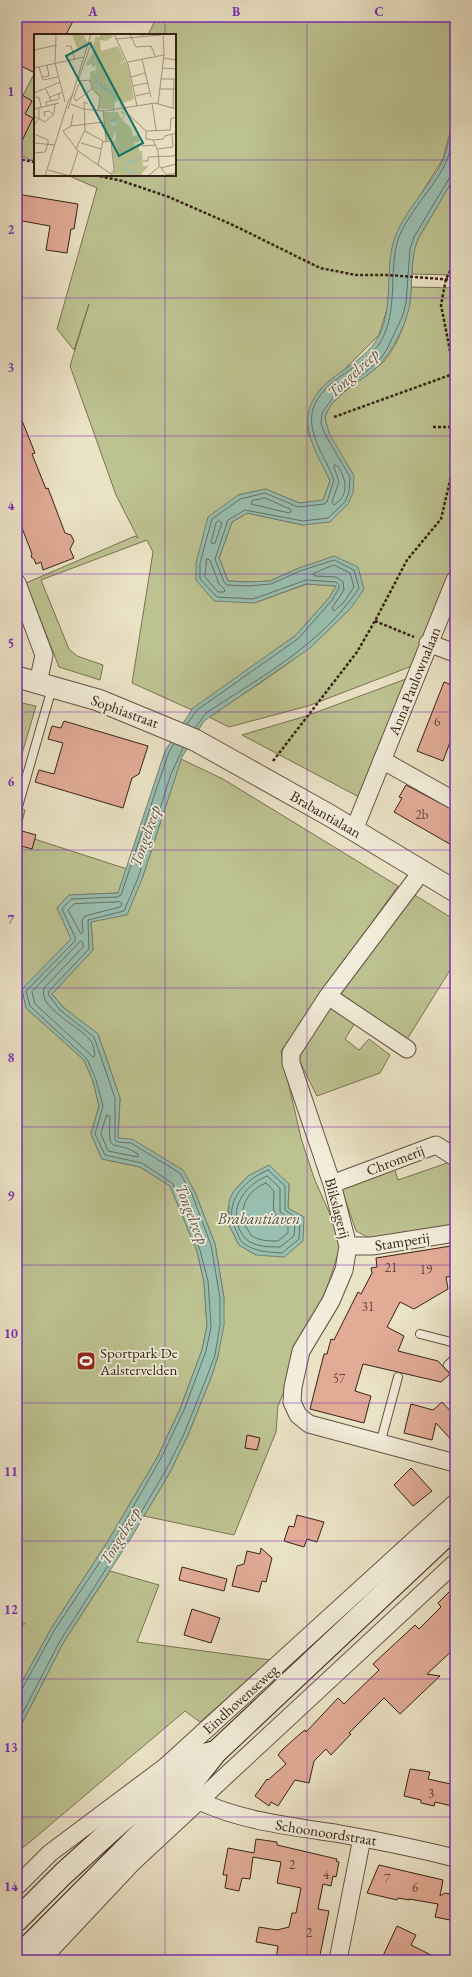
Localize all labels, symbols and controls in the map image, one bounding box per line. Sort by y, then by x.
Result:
text: A [87,3,98,20]
text: B [232,3,240,20]
text: C [374,3,384,20]
inset map [34,34,176,176]
text: 1 [8,83,15,100]
text: 2 [8,221,15,238]
water label: Tongelreep [323,344,383,402]
text: 3 [8,359,15,376]
text: 4 [8,497,15,514]
street label: Anna Paulownalaan [383,624,444,739]
text: 5 [8,635,14,652]
street label: Sophiastraat [89,690,162,732]
house number: 6 [434,713,440,730]
text: 6 [8,773,15,790]
street label: Brabantialaan [287,786,365,842]
water label: Tongelreep [125,803,165,869]
house number: 2b [416,806,429,823]
text: 7 [8,911,15,928]
text: 8 [8,1049,15,1066]
street label: Chromerij [363,1140,427,1180]
street label: Blikslagerij [321,1176,355,1240]
water label: Tongelreep [170,1181,214,1247]
text: 9 [8,1187,15,1204]
water label: Brabantiaven [217,1208,300,1229]
street label: Stamperij [373,1227,431,1255]
house number: 21 [385,1259,397,1276]
house number: 19 [420,1261,433,1278]
house number: 31 [362,1298,374,1315]
text: 10 [4,1325,18,1342]
place label: Sportpark De Aalstervelden [99,1343,178,1379]
sports icon: Sportpark De Aalstervelden [75,1350,97,1372]
house number: 57 [333,1370,346,1387]
text: 11 [4,1463,18,1480]
water label: Tongelreep [95,1503,145,1569]
text: 12 [4,1601,18,1618]
street label: Eindhovenseweg [198,1660,282,1738]
text: 13 [4,1739,18,1756]
house number: 3 [428,1785,434,1802]
street label: Schoonoordstraat [274,1815,378,1849]
house number: 2 [289,1856,296,1873]
house number: 4 [323,1866,330,1883]
house number: 7 [384,1870,391,1887]
text: 14 [4,1878,18,1895]
house number: 6 [412,1879,418,1896]
house number: 2 [306,1924,313,1941]

